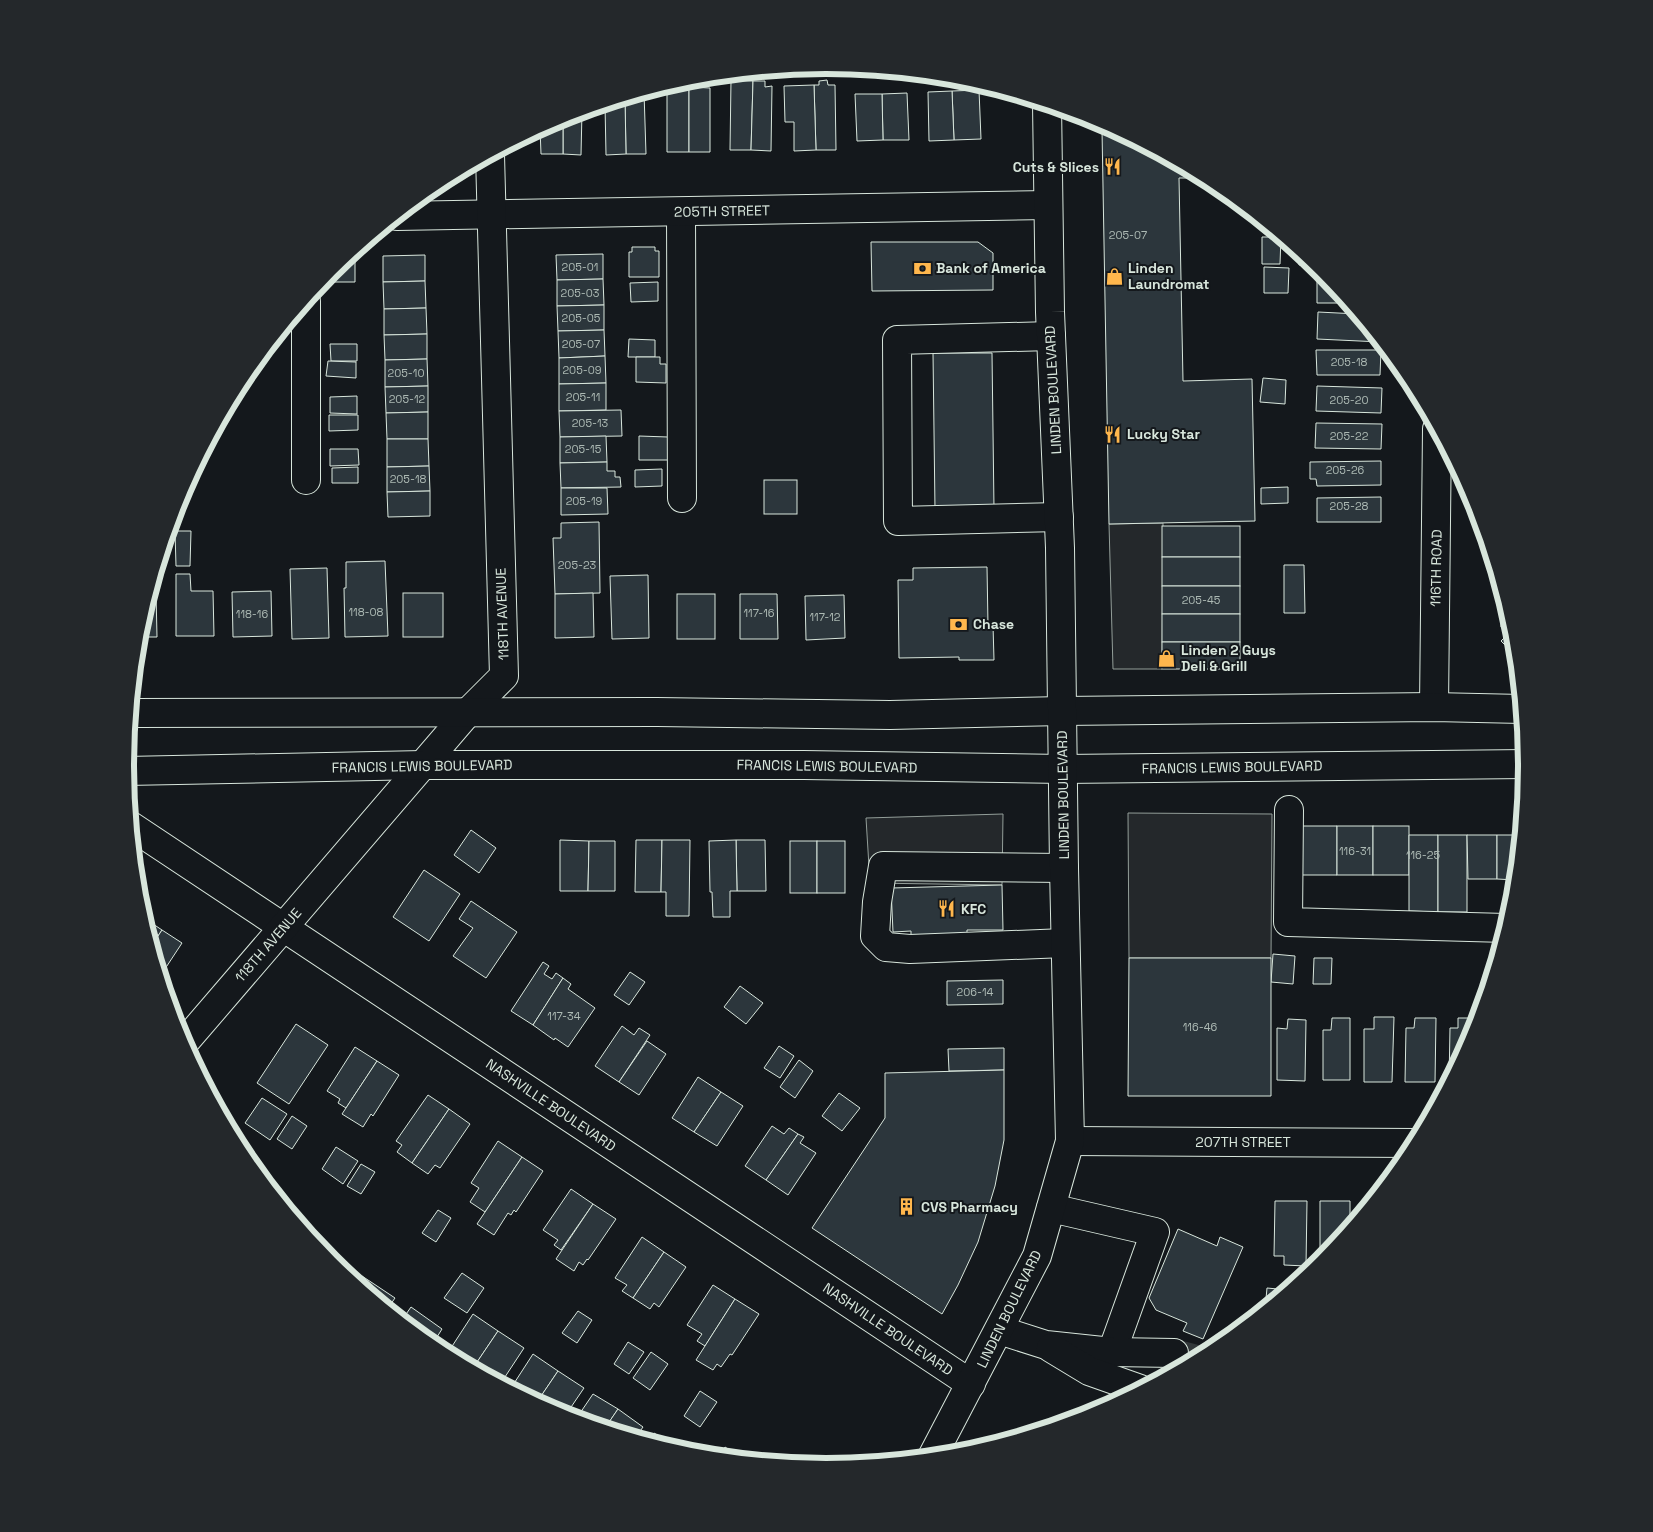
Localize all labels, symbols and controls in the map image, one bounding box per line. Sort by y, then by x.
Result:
restaurant icon: Cuts & Slices [1103,157,1123,177]
place label: Cuts & Slices [1013,158,1099,176]
street label: 205TH STREET [674,201,770,221]
house number: 205-07 [1109,228,1147,242]
bank icon: Bank of America [912,258,932,278]
place label: Bank of America [936,259,1046,277]
place label: Linden Laundromat [1128,259,1209,293]
house number: 205-01 [562,260,598,274]
shop icon: Linden Laundromat [1104,266,1124,286]
house number: 205-03 [561,286,600,300]
house number: 205-05 [562,311,601,325]
street label: LINDEN BOULEVARD [1041,325,1065,455]
house number: 205-07 [562,337,600,351]
house number: 205-18 [1331,355,1368,369]
house number: 205-09 [562,363,602,377]
house number: 205-10 [388,366,424,380]
house number: 205-11 [566,390,600,404]
house number: 205-12 [389,392,426,406]
house number: 205-20 [1330,393,1368,407]
house number: 205-13 [572,416,609,430]
restaurant icon: Lucky Star [1103,424,1123,444]
place label: Lucky Star [1127,425,1200,443]
house number: 205-22 [1330,429,1369,443]
house number: 205-15 [565,442,602,456]
house number: 205-26 [1326,463,1365,477]
house number: 205-18 [390,472,427,486]
house number: 205-19 [566,494,603,508]
house number: 205-28 [1330,499,1369,513]
street label: 116TH ROAD [1426,529,1446,607]
house number: 205-23 [558,558,597,572]
street label: 118TH AVENUE [491,567,513,660]
house number: 205-45 [1182,593,1221,607]
house number: 118-08 [349,605,384,619]
house number: 117-16 [743,606,775,620]
house number: 118-16 [236,607,268,621]
house number: 117-12 [810,610,841,624]
bank icon: Chase [949,614,969,634]
place label: Chase [973,615,1014,633]
place label: Linden 2 Guys Deli & Grill [1181,641,1276,675]
shop icon: Linden 2 Guys Deli & Grill [1157,648,1177,668]
street label: LINDEN BOULEVARD [1053,730,1073,860]
street label: FRANCIS LEWIS BOULEVARD [331,755,513,777]
street label: FRANCIS LEWIS BOULEVARD [736,755,918,777]
street label: FRANCIS LEWIS BOULEVARD [1141,756,1323,778]
house number: 116-31 [1339,844,1371,858]
house number: 116-25 [1406,848,1440,862]
restaurant icon: KFC [937,899,957,919]
place label: KFC [961,900,986,918]
street label: 118TH AVENUE [231,904,305,986]
house number: 206-14 [957,985,994,999]
house number: 117-34 [547,1009,581,1023]
house number: 116-46 [1183,1020,1218,1034]
street label: NASHVILLE BOULEVARD [483,1055,619,1155]
street label: 207TH STREET [1195,1133,1291,1151]
building icon: CVS Pharmacy [897,1197,917,1217]
place label: CVS Pharmacy [921,1198,1018,1216]
street label: LINDEN BOULEVARD [973,1247,1045,1371]
street label: NASHVILLE BOULEVARD [820,1279,956,1379]

